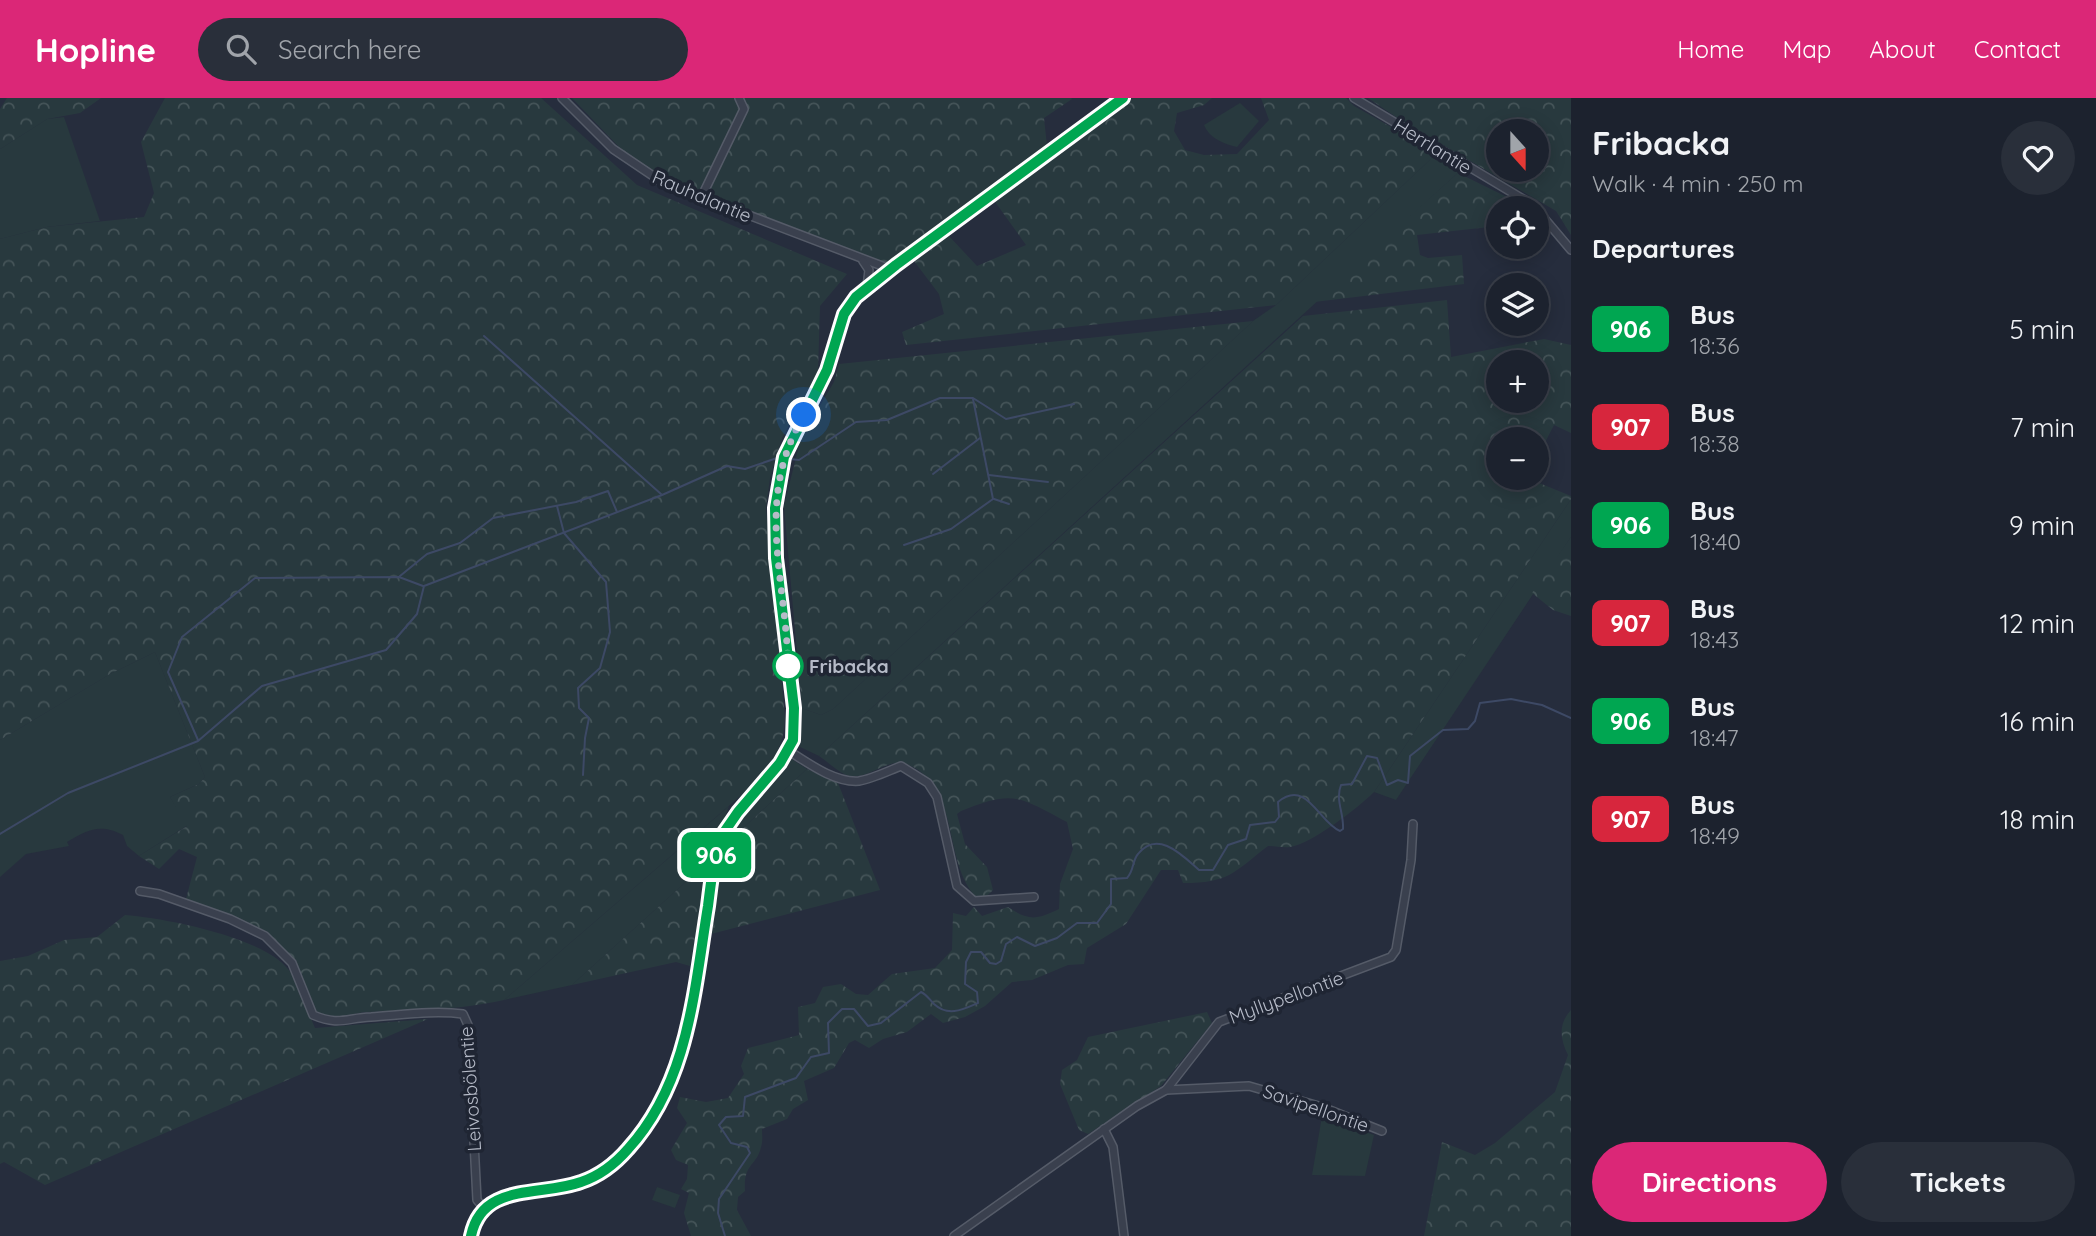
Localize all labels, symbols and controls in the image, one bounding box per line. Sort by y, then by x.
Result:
search box [198,18,688,81]
text: Hopline [35,29,156,70]
icon: search [222,30,260,68]
text: Search here [278,33,421,66]
text: Home [1677,34,1744,64]
text: Map [1782,34,1831,64]
text: About [1869,34,1936,64]
text: Contact [1974,34,2061,64]
street label: Herrlantie [1390,113,1476,179]
north arrow [1486,119,1549,182]
map controls [1486,119,1549,490]
button: heart [2001,121,2075,195]
text: Fribacka [1592,122,1730,163]
street label: Rauhalantie [649,164,755,228]
text: Walk · 4 min · 250 m [1592,169,1803,198]
button: locate [1486,196,1549,259]
text: Departures [1592,232,1735,265]
button: layers [1486,273,1549,336]
text: Bus [1690,298,1735,331]
text: 5 min [2009,313,2075,346]
text: 906 [1610,314,1651,344]
text: 18:36 [1690,331,1740,360]
button: + [1486,350,1549,413]
text: Bus [1690,396,1735,429]
your location [786,397,821,432]
text: 7 min [2010,411,2075,444]
text: 907 [1610,412,1651,442]
button: − [1486,427,1549,490]
text: 18:38 [1690,429,1740,458]
text: Bus [1690,494,1735,527]
text: 9 min [2009,509,2075,542]
text: 906 [1610,510,1651,540]
text: 18:40 [1690,527,1741,556]
text: Bus [1690,592,1735,625]
text: 12 min [2000,607,2075,640]
text: 907 [1610,608,1651,638]
text: 18:43 [1690,625,1739,654]
marker: Fribacka [773,651,803,681]
place label: Fribacka [809,654,889,678]
text: Bus [1690,690,1735,723]
text: 16 min [2000,705,2075,738]
text: 906 [1610,706,1651,736]
text: 18:47 [1690,723,1738,752]
text: Bus [1690,788,1735,821]
text: 18 min [2000,803,2075,836]
text: 907 [1610,804,1651,834]
text: 18:49 [1690,821,1740,850]
line badge: 906 [676,832,756,878]
text: 906 [695,840,737,870]
street label: Myllypellontie [1225,965,1347,1029]
street label: Leivosbölentie [454,1026,486,1152]
street label: Savipellontie [1260,1079,1372,1137]
button: Directions [1592,1142,1827,1222]
button: Tickets [1841,1142,2075,1222]

